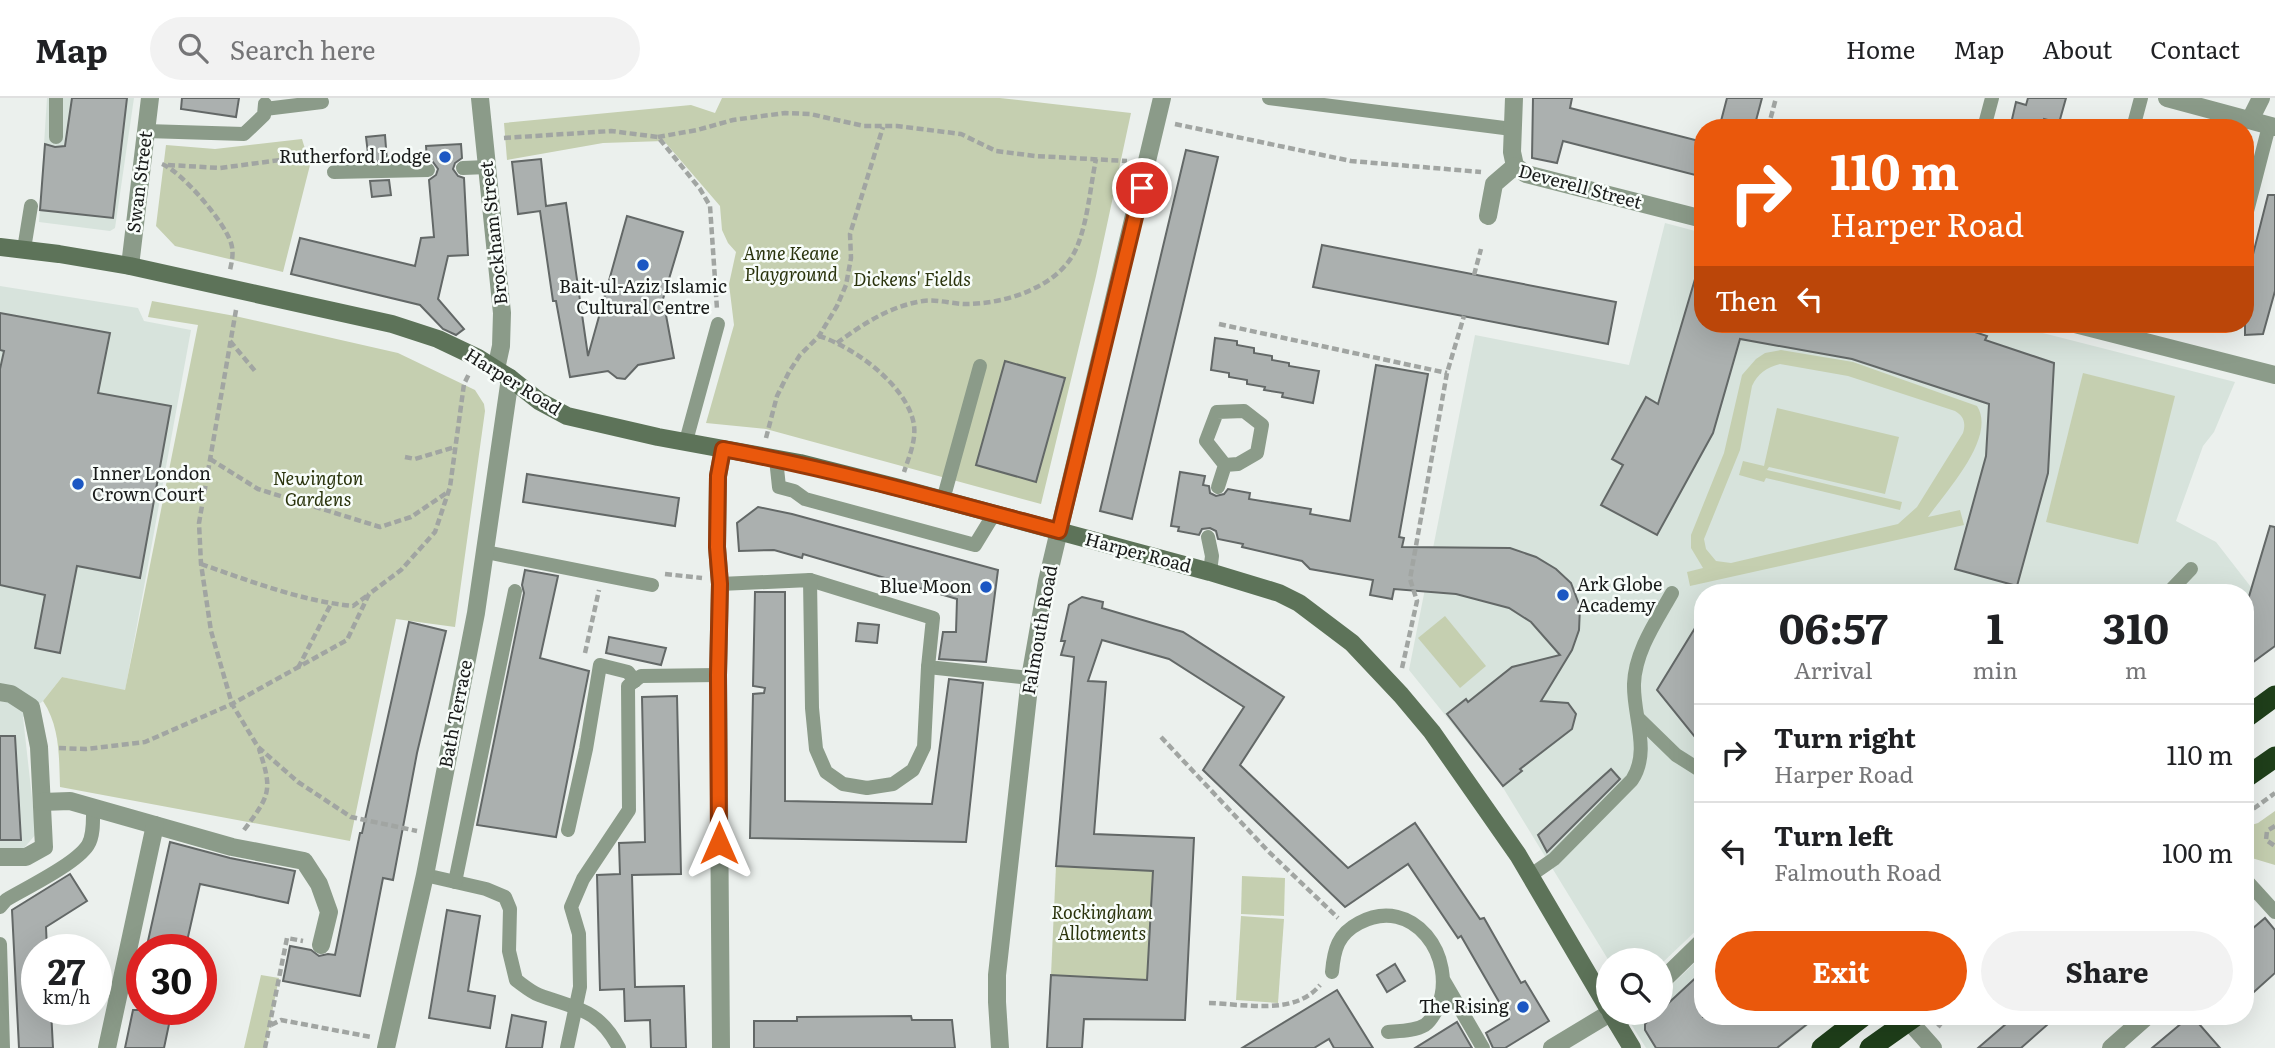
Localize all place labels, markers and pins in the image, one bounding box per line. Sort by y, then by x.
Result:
place label: Rutherford Lodge [279,142,431,169]
marker: Rutherford Lodge [437,149,453,165]
pin [1112,158,1172,218]
marker: Bait-ul-Aziz Islamic Cultural Centre [635,257,651,273]
place label: Bait-ul-Aziz Islamic Cultural Centre [559,272,727,320]
place label: Inner London Crown Court [92,459,211,507]
marker: Inner London Crown Court [70,476,86,492]
place label: Ark Globe Academy [1577,570,1662,618]
place label: Blue Moon [879,572,972,599]
marker: Blue Moon [978,579,994,595]
marker: Ark Globe Academy [1555,587,1571,603]
place label: The Rising [1419,992,1510,1019]
marker: The Rising [1515,999,1531,1015]

